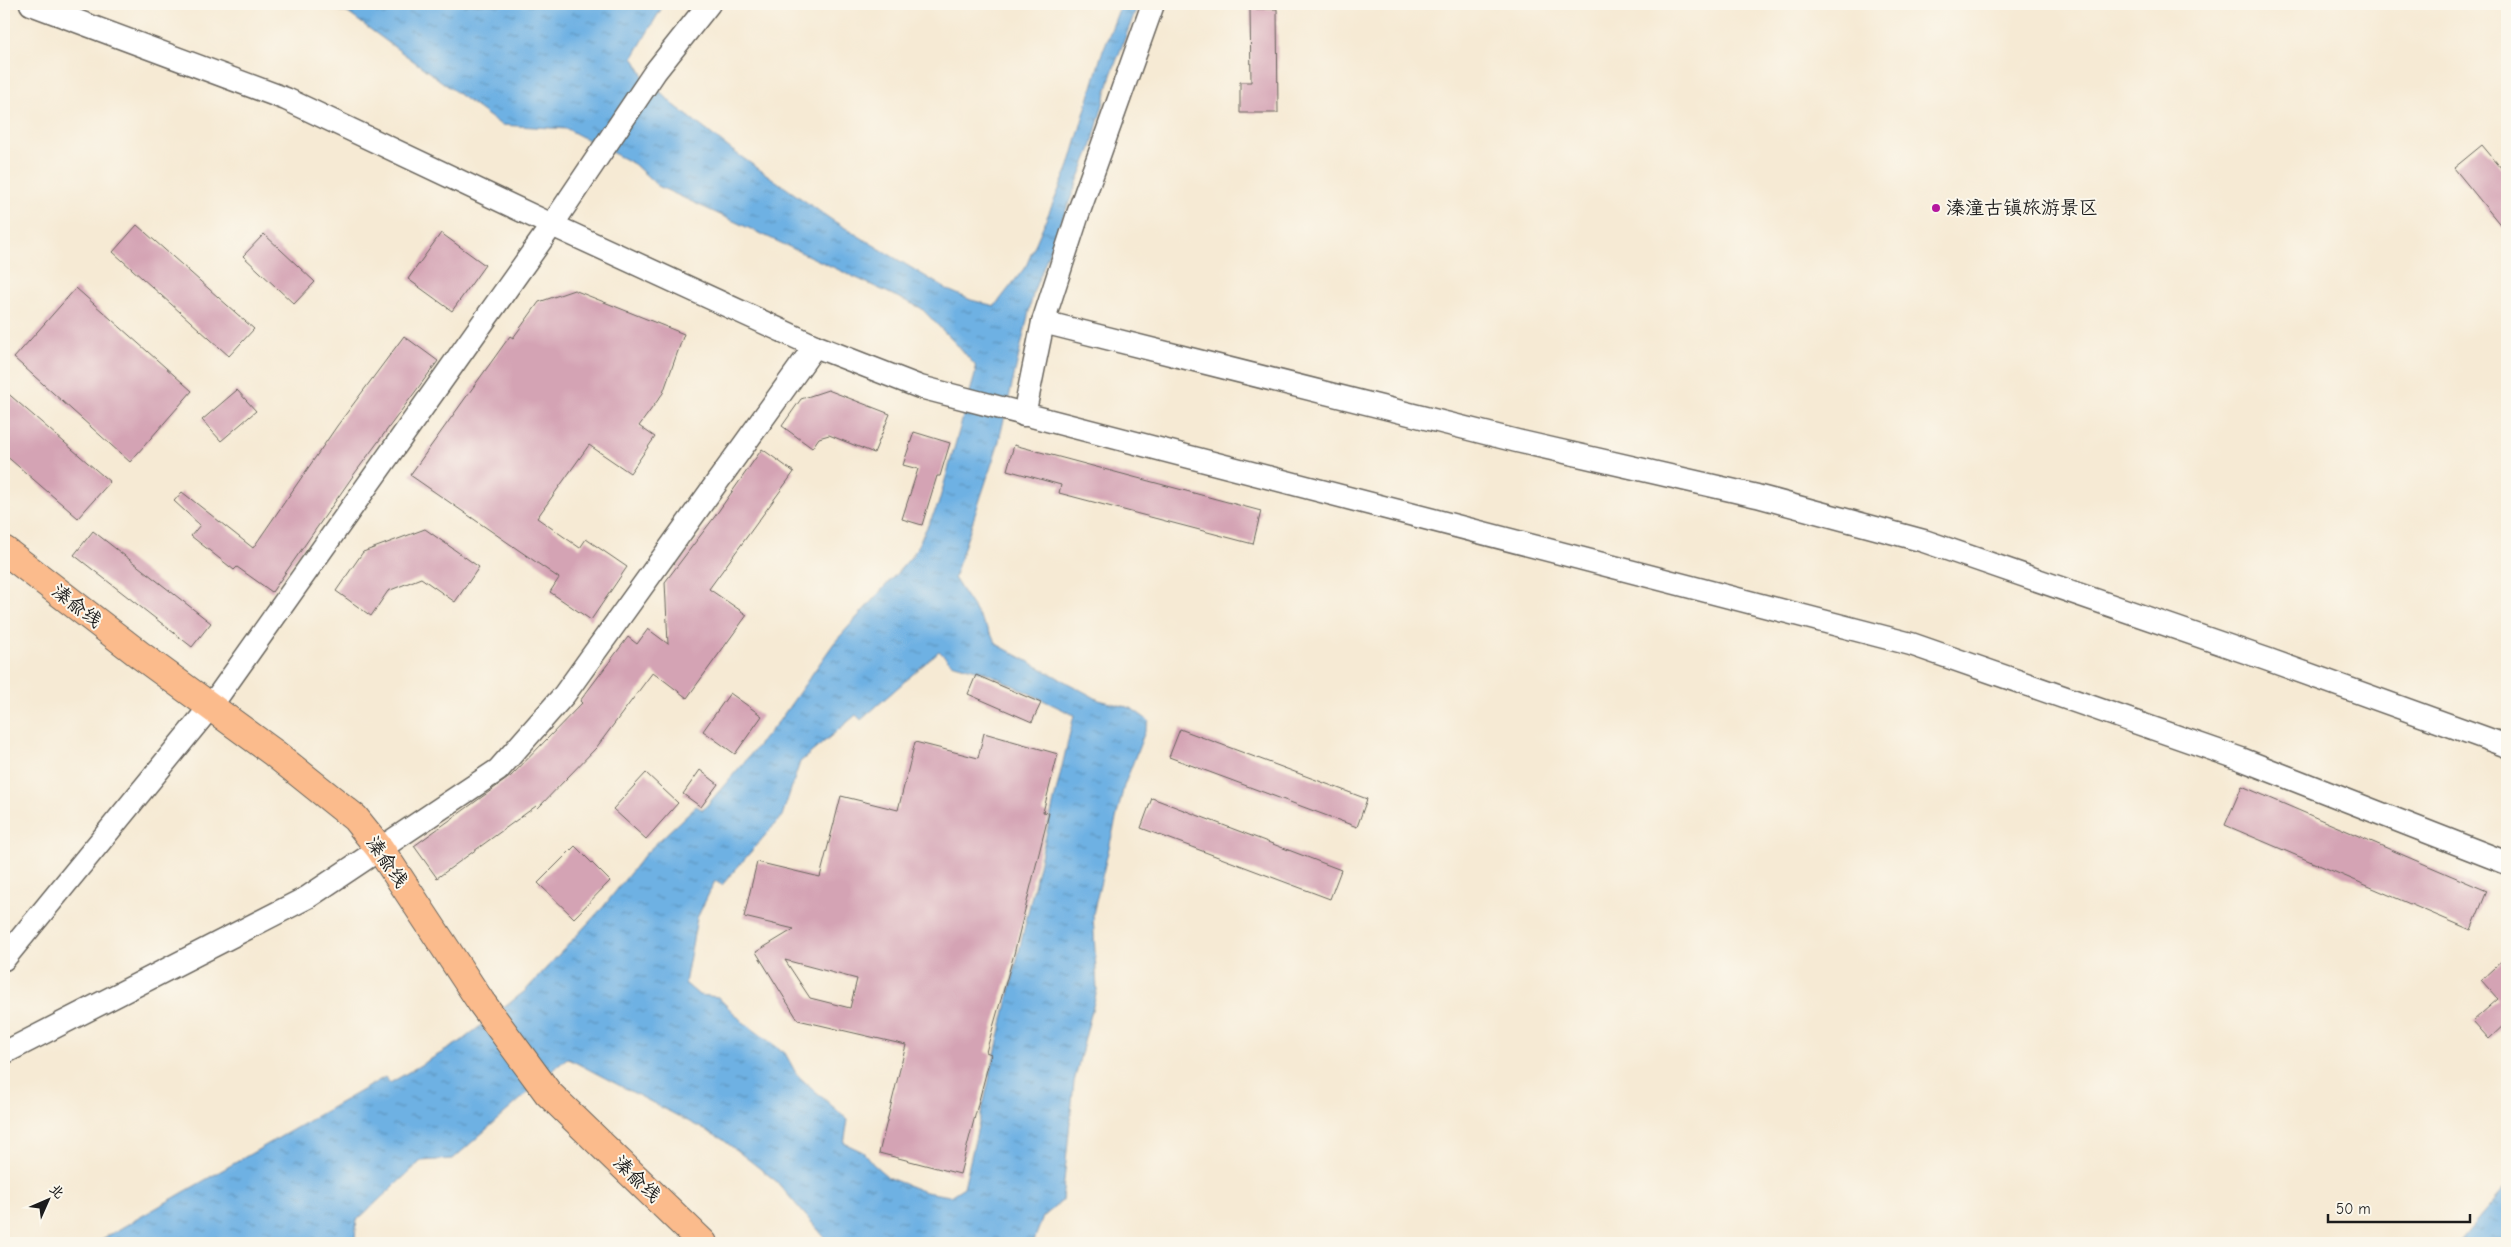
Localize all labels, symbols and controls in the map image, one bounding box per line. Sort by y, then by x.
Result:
place label: 溱潼古镇旅游景区 [1946,197,2098,219]
marker: 溱潼古镇旅游景区 [1930,202,1942,214]
street label: 溱俞线 [48,580,106,632]
street label: 溱俞线 [362,832,412,892]
street label: 溱俞线 [609,1151,665,1207]
north arrow [22,1174,72,1224]
text: 北 [46,1180,68,1202]
scale bar [2328,1192,2471,1224]
text: 50 m [2336,1200,2371,1218]

